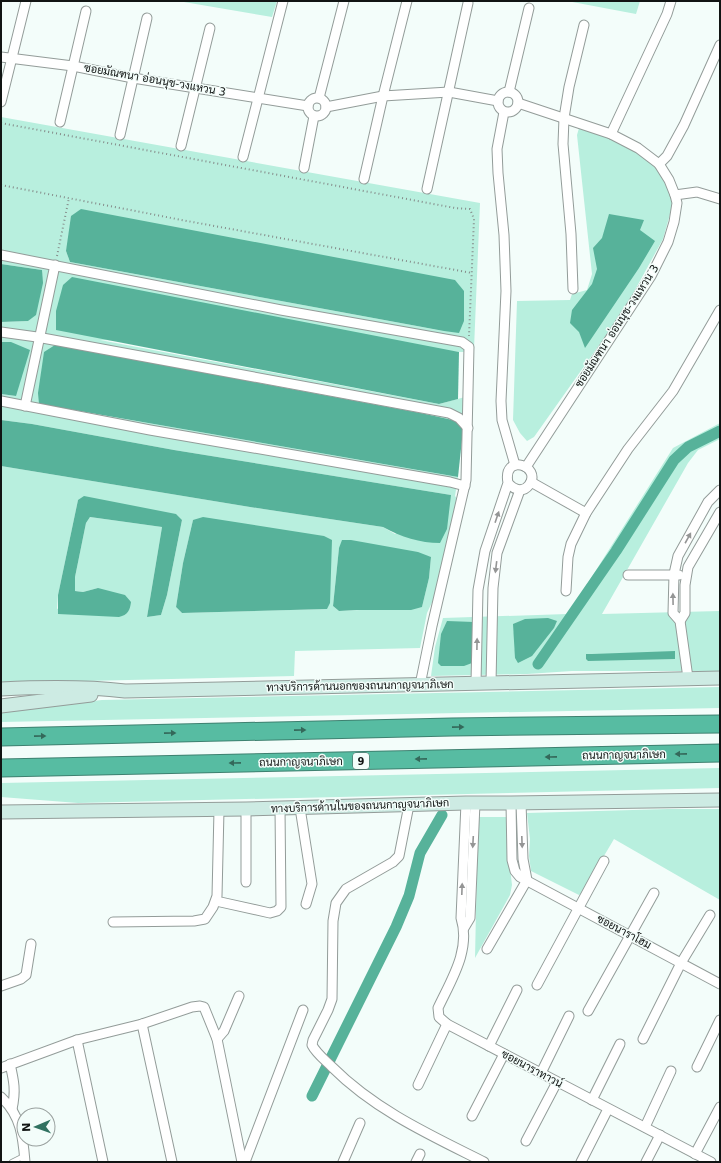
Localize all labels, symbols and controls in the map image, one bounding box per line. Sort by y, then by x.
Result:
street label: ซอยมัณฑนา อ่อนนุช-วงแหวน 3 [83,60,227,101]
street label: ซอยมัณฑนา อ่อนนุช-วงแหวน 3 [572,262,663,391]
one-way arrow [494,510,500,522]
one-way arrow [684,533,691,544]
one-way arrow [493,561,499,573]
one-way arrow [670,592,676,605]
one-way arrow [474,637,480,650]
street label: ทางบริการด้านนอกของถนนกาญจนาภิเษก [266,677,454,694]
one-way arrow [452,724,465,730]
one-way arrow [294,727,306,734]
one-way arrow [164,730,177,736]
one-way arrow [34,733,47,739]
street label: ถนนกาญจนาภิเษก [582,748,666,762]
one-way arrow [674,751,687,757]
road number: 9 [353,753,369,769]
one-way arrow [544,754,557,760]
street label: ถนนกาญจนาภิเษก [259,755,343,769]
one-way arrow [415,756,427,763]
one-way arrow [228,760,241,766]
street label: ทางบริการด้านในของถนนกาญจนาภิเษก [270,794,449,816]
one-way arrow [470,836,477,848]
one-way arrow [519,836,525,849]
one-way arrow [459,882,465,895]
street label: ซอยนาราโฮม [595,910,654,952]
street label: ซอยนาราทาวน์ [499,1046,566,1091]
north arrow [16,1107,56,1147]
text: N [20,1122,33,1132]

